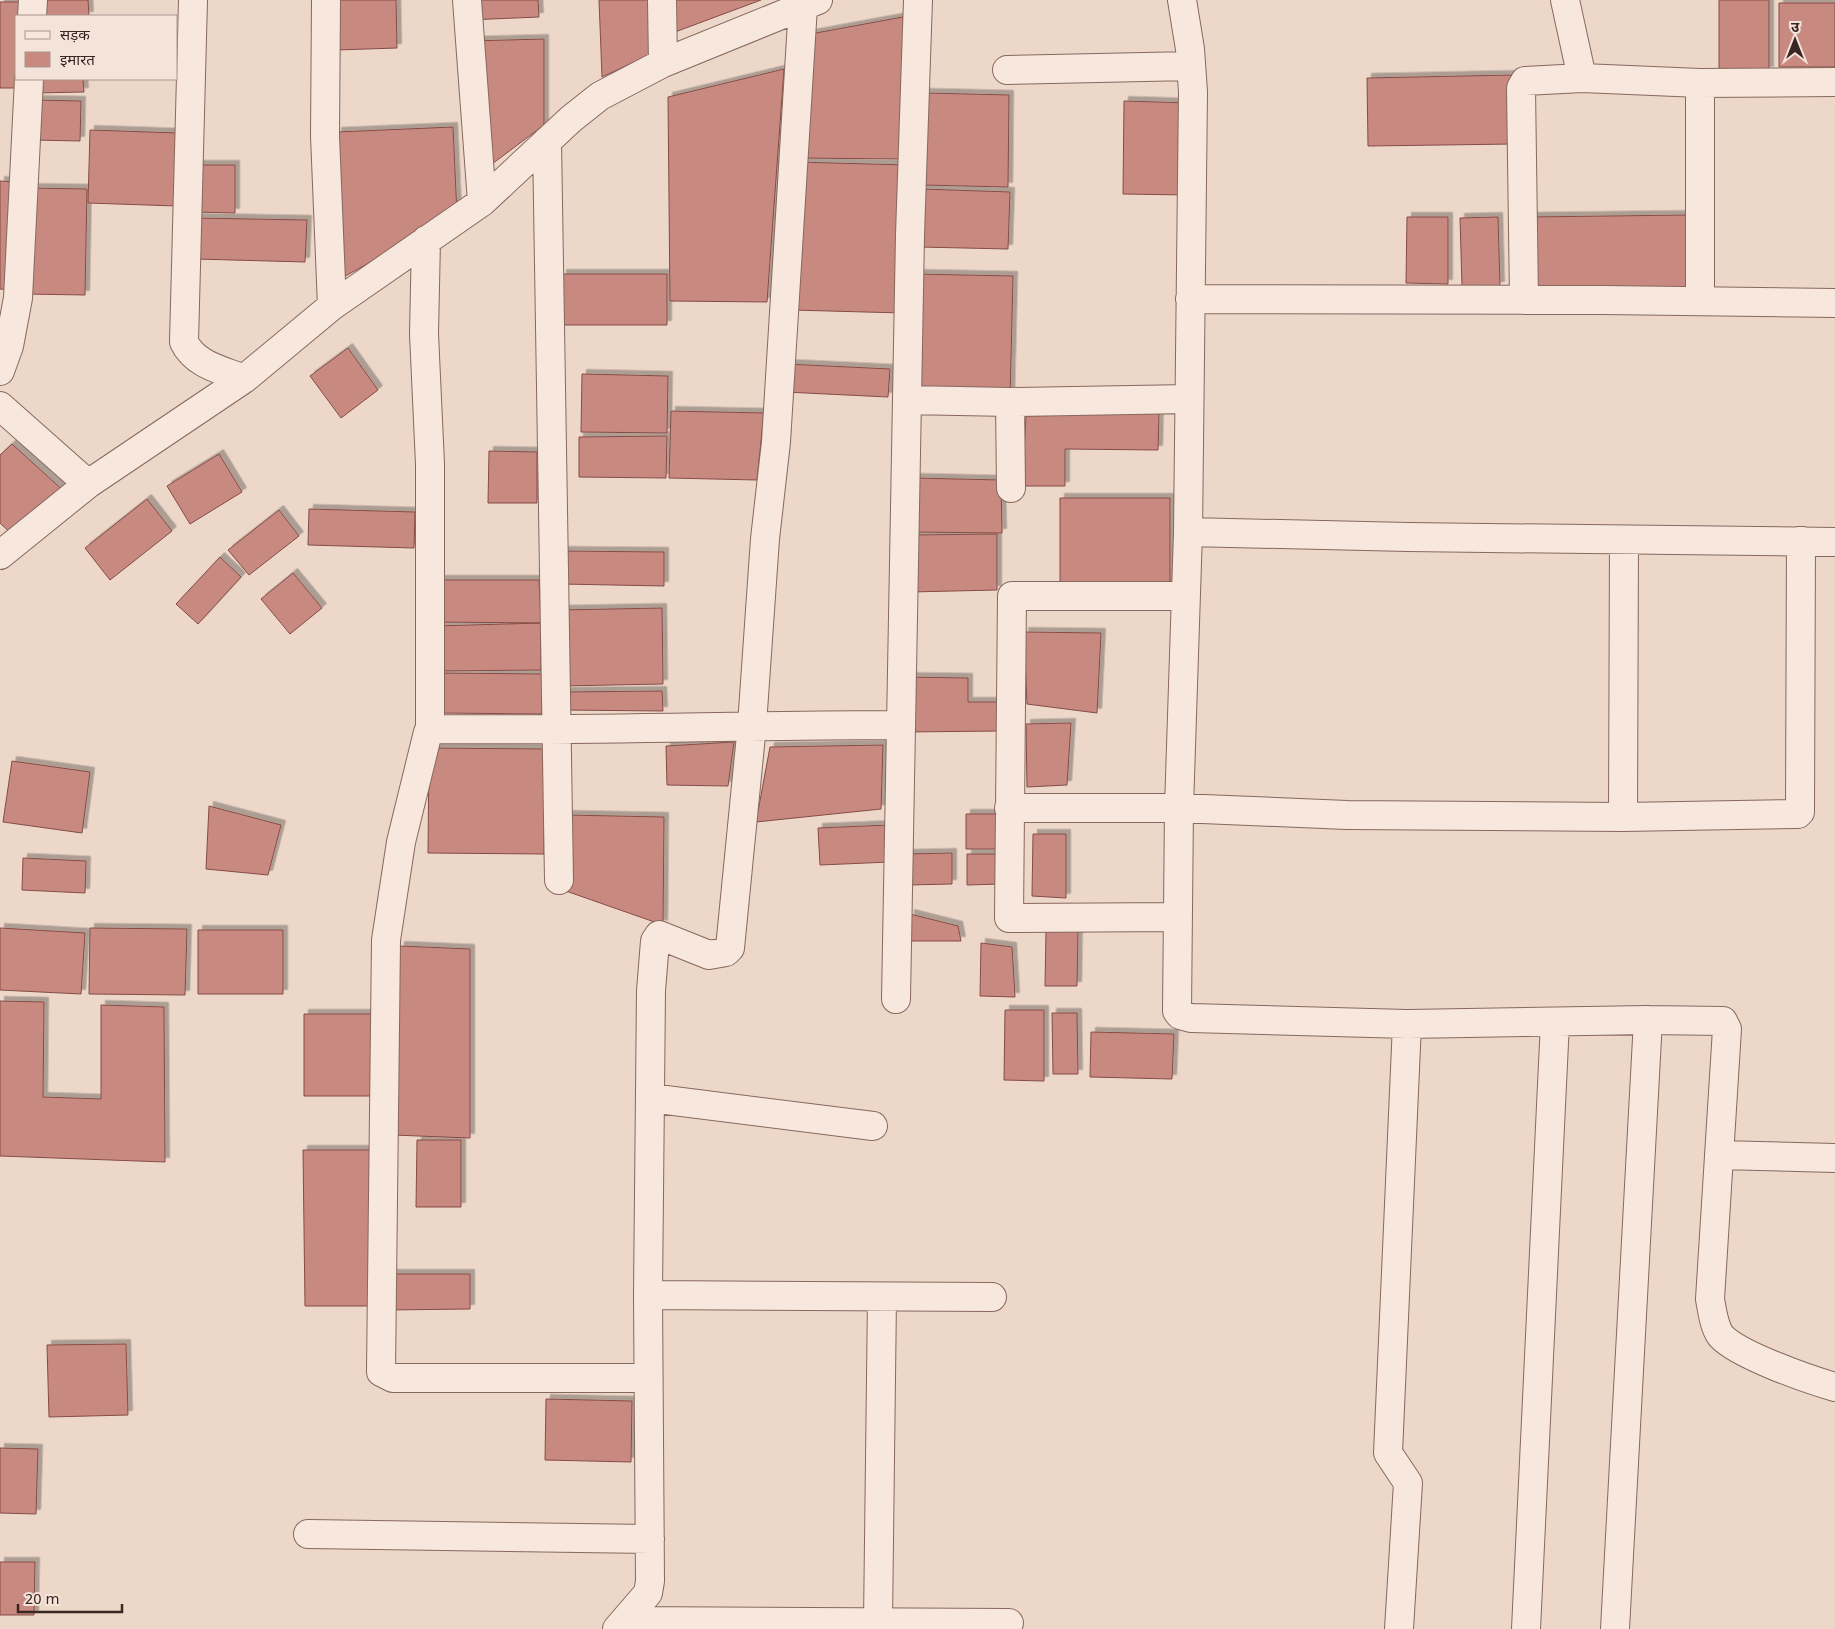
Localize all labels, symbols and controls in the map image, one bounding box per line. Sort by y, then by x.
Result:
legend [15,15,178,80]
north arrow [1770,15,1820,65]
text: उ [1791,19,1800,38]
text: सड़क [60,27,90,46]
text: इमारत [60,52,95,71]
scale bar [18,1582,121,1614]
text: 20 m [25,1591,59,1610]

